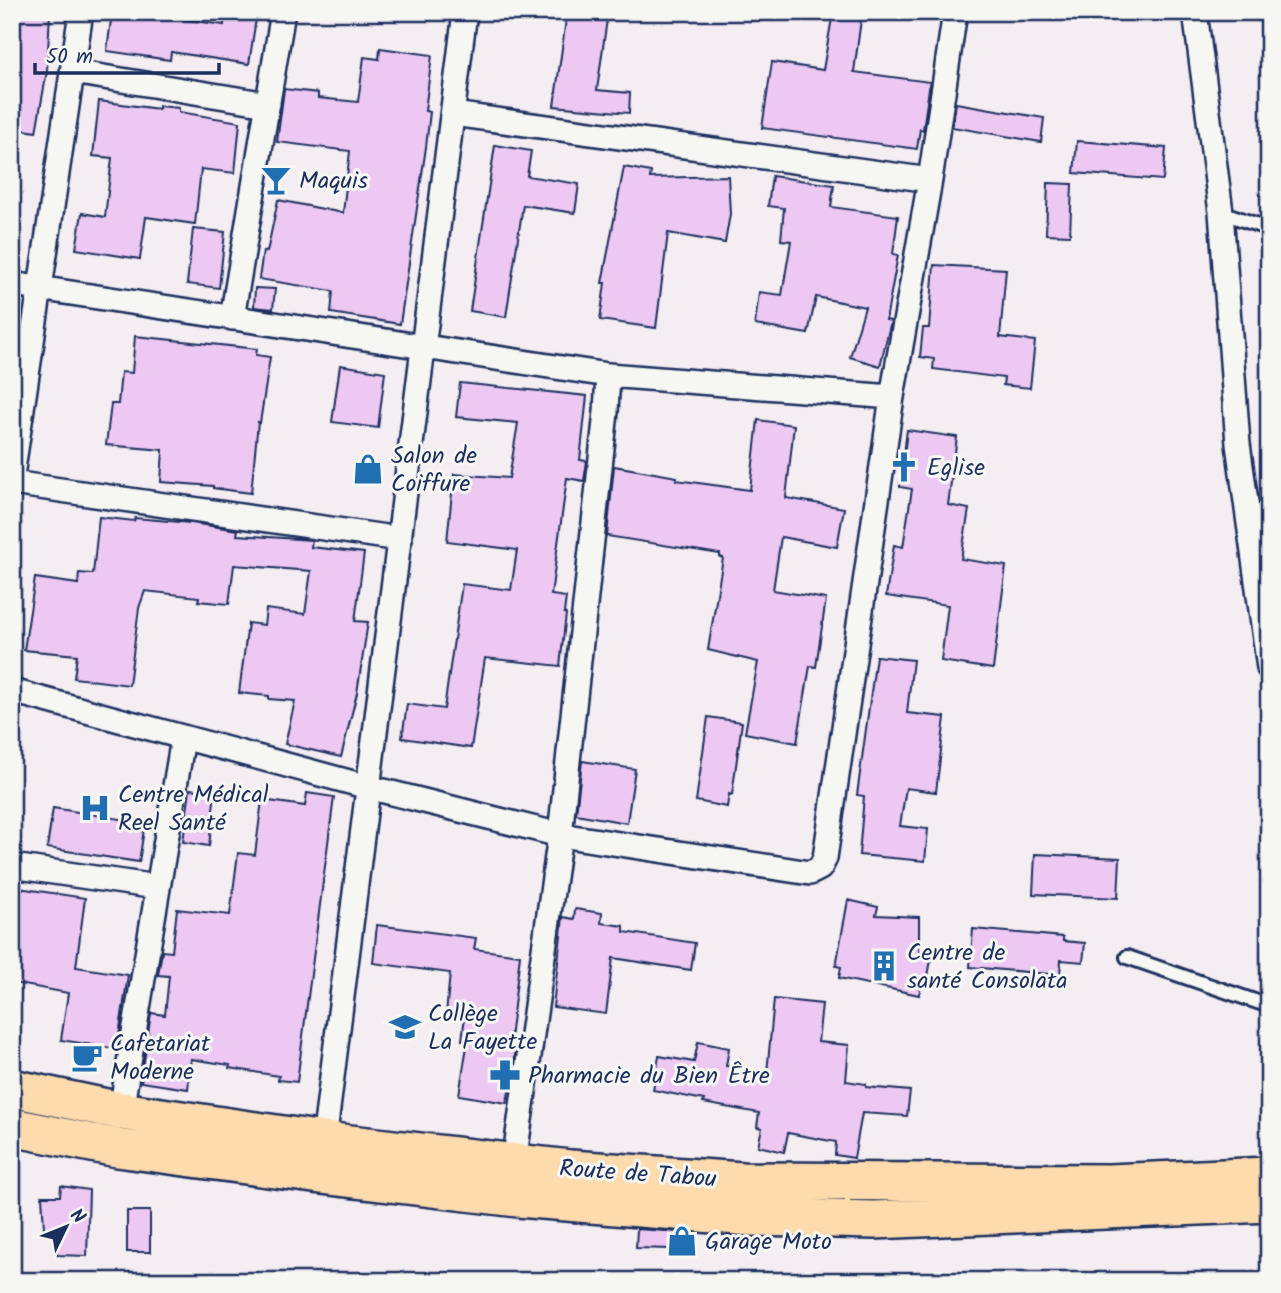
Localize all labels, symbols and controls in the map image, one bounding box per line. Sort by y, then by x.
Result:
scale bar [35,32,219,76]
text: 50 m [46,41,93,74]
place label: Maquis [299,162,368,201]
bar icon: Maquis [259,163,293,197]
place label: Salon de Coiffure [391,437,477,504]
place label: Eglise [927,449,985,488]
church icon: Eglise [887,450,921,484]
shop icon: Salon de Coiffure [351,452,385,486]
place label: Centre Médical Reel Santé [118,776,269,843]
hospital icon: Centre Médical Reel Santé [78,791,112,825]
place label: Centre de santé Consolata [907,934,1068,1001]
building icon: Centre de santé Consolata [867,949,901,983]
place label: Collège La Fayette [428,995,537,1062]
school or university icon: Collège La Fayette [388,1010,422,1044]
place label: Cafetariat Moderne [110,1025,211,1092]
cafe icon: Cafetariat Moderne [70,1040,104,1074]
place label: Pharmacie du Bien Être [528,1057,770,1096]
pharmacy icon: Pharmacie du Bien Être [488,1058,522,1092]
street label: Route de Tabou [558,1150,718,1199]
north arrow [32,1192,102,1262]
text: N [62,1202,92,1231]
place label: Garage Moto [705,1223,832,1262]
shop icon: Garage Moto [665,1224,699,1258]

